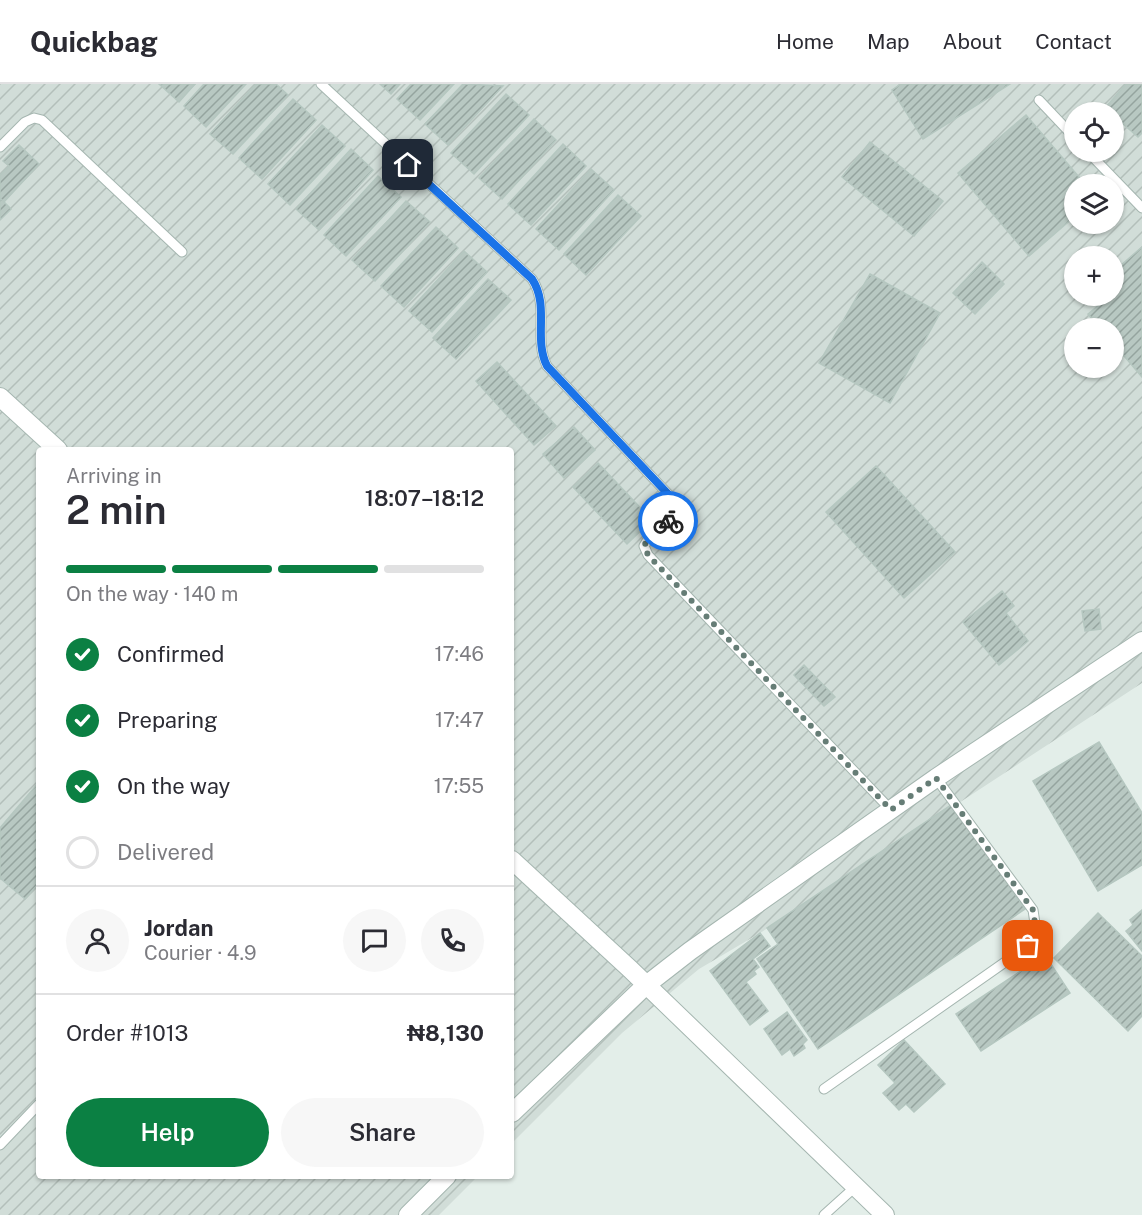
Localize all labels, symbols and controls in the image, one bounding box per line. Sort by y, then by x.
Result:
text: Quickbag [30,25,158,58]
text: Home [776,29,834,54]
text: Map [867,29,910,54]
text: About [943,29,1002,54]
text: Contact [1035,29,1112,54]
map controls [1064,102,1124,378]
button: locate [1064,102,1124,162]
pin [382,139,433,190]
icon: home [391,148,424,181]
button: layers [1064,174,1124,234]
button: + [1064,246,1124,306]
button: − [1064,318,1124,378]
text: Arriving in [66,464,161,488]
text: 18:07–18:12 [365,485,484,511]
text: 2 min [66,487,167,533]
courier [638,491,698,551]
icon: bike [652,505,685,538]
text: On the way · 140 m [66,582,238,606]
icon: check [66,638,99,671]
text: Confirmed [117,641,224,667]
text: 17:46 [434,642,484,666]
icon: check [66,704,99,737]
text: Preparing [117,707,218,733]
text: 17:47 [435,708,484,732]
icon: check [66,770,99,803]
text: On the way [117,773,230,799]
text: 17:55 [434,774,484,798]
text: Delivered [117,839,214,865]
button: person [66,909,129,972]
button: chat [343,909,406,972]
button: phone [421,909,484,972]
text: Jordan [144,915,213,941]
pin [1002,920,1053,971]
icon: bag [1011,929,1044,962]
text: Courier · 4.9 [144,941,256,965]
text: Order #1013 [66,1020,188,1046]
text: ₦8,130 [407,1020,484,1046]
button: Help [66,1098,269,1167]
button: Share [281,1098,484,1167]

